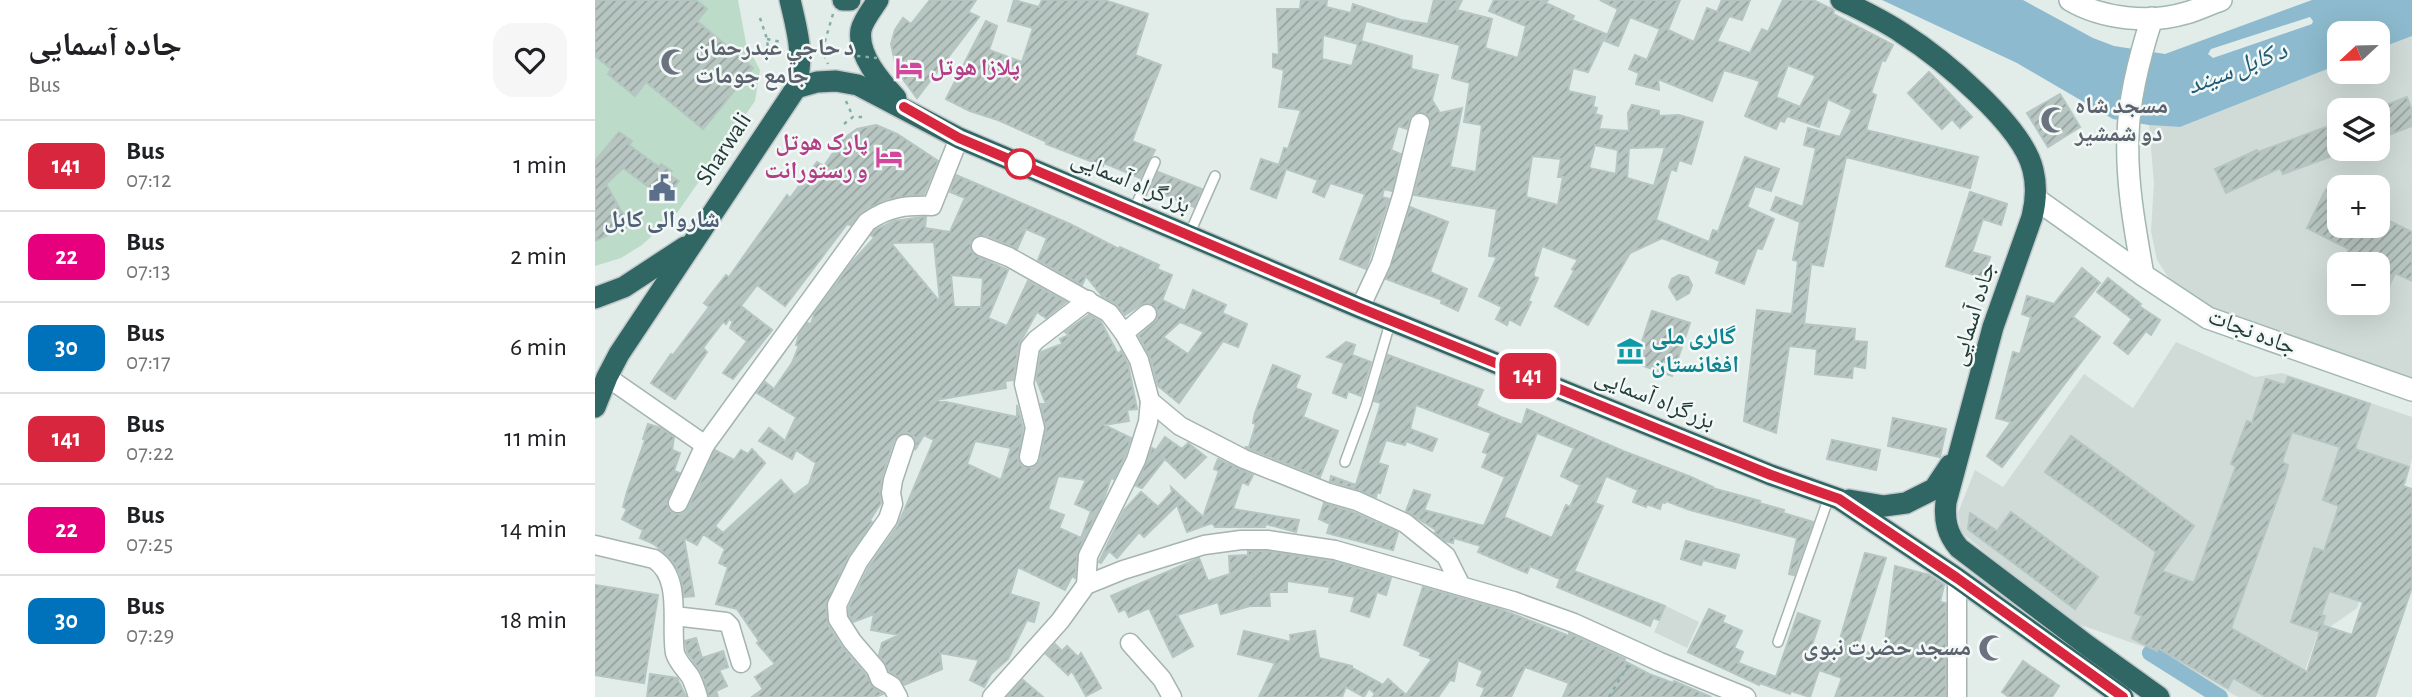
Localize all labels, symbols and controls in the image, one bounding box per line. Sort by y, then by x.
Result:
north arrow [2327,21,2391,84]
map controls [2327,21,2390,315]
button: heart [493,23,567,97]
text: جاده آسمایی [28,29,182,62]
place label: د حاجي عبدرحمان جامع جومات [695,36,854,91]
water label: د کابل سيند [2183,37,2291,101]
mosque icon: د حاجي عبدرحمان جامع جومات [659,47,689,77]
hotel icon: پلازا هوتل [894,53,924,83]
place label: پلازا هوتل [930,56,1020,81]
text: Bus [28,74,61,97]
place label: مسجد شاه دو شمشیر [2074,94,2168,147]
button: layers [2327,98,2390,161]
mosque icon: مسجد شاه دو شمشیر [2039,105,2069,135]
street label: Sharwali [692,108,756,190]
place label: پارک هوتل و رستورانت [764,131,868,183]
text: Bus [126,138,165,164]
hotel icon: پارک هوتل و رستورانت [874,142,904,172]
street label: بزرگراه آسمایی [1068,145,1194,219]
unlabelled marker [1005,149,1035,179]
text: 1 min [513,152,567,178]
text: 141 [52,154,81,178]
text: 07:12 [126,169,171,192]
public building icon: شاروالی کابل [647,173,677,203]
button: + [2327,175,2390,238]
place label: شاروالی کابل [604,208,720,233]
text: Bus [126,229,165,255]
text: 2 min [510,243,567,269]
text: 22 [55,245,78,269]
button: − [2327,252,2390,315]
street label: جاده آسمایی [1945,259,2001,369]
text: 07:13 [126,260,170,283]
street label: جاده نجات [2205,304,2299,360]
text: Bus [126,320,165,346]
place label: گالری ملی افغانستان [1651,325,1739,378]
text: 6 min [510,334,567,360]
text: 30 [55,336,78,360]
museum icon: گالری ملی افغانستان [1615,336,1645,366]
text: 07:17 [126,351,171,374]
line badge: 141 [1488,353,1568,399]
street label: بزرگراه آسمایی [1591,363,1719,435]
text: 141 [1513,364,1543,388]
text: Bus [126,411,165,437]
text: 11 min [504,425,567,451]
text: 141 [52,427,81,451]
text: 07:22 [126,442,174,465]
text: Bus [126,502,165,528]
text: 14 min [501,516,567,542]
text: 22 [55,518,78,542]
text: 07:25 [126,533,173,556]
text: Bus [126,593,165,619]
text: 18 min [501,607,567,633]
text: 30 [55,609,78,633]
text: 07:29 [126,624,174,647]
mosque icon: مسجد حضرت نبوی [1977,633,2007,663]
place label: مسجد حضرت نبوی [1803,636,1971,661]

